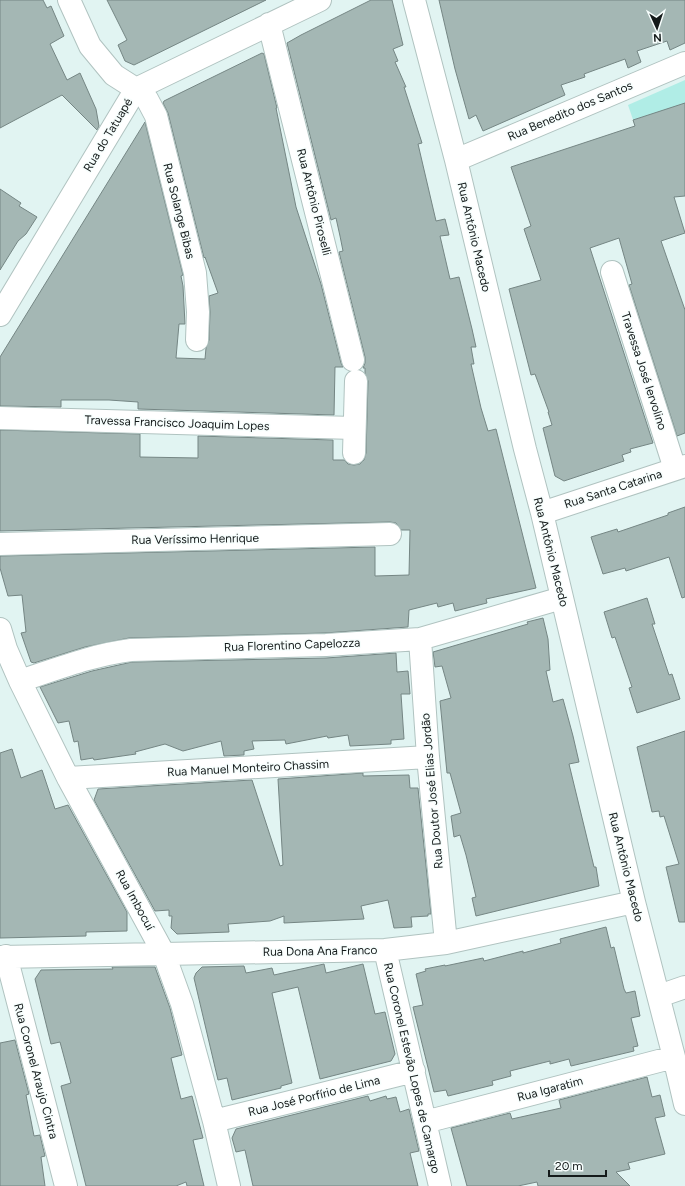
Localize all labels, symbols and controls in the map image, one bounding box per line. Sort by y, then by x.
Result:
north arrow [637,8,677,48]
text: N [653,31,662,44]
street label: Rua Benedito dos Santos [505,78,635,144]
street label: Rua do Tatuapé [81,95,136,174]
street label: Rua Antônio Piroselli [294,147,334,257]
street label: Rua Solange Bibas [160,162,198,261]
street label: Rua Antônio Macedo [455,181,493,293]
street label: Travessa José Iervolino [618,310,670,432]
street label: Travessa Francisco Joaquim Lopes [84,413,270,433]
street label: Rua Santa Catarina [562,467,664,511]
street label: Rua Antônio Macedo [531,496,571,608]
street label: Rua Veríssimo Henrique [131,531,260,547]
street label: Rua Florentino Capelozza [224,636,360,654]
street label: Rua Doutor José Elias Jordão [418,712,446,870]
street label: Rua Manuel Monteiro Chassim [167,757,329,779]
street label: Rua Antônio Macedo [606,811,646,923]
street label: Rua Imbocuí [113,867,158,934]
street label: Rua Dona Ana Franco [262,943,378,959]
street label: Rua Coronel Estevão Lopes de Camargo [381,961,443,1175]
street label: Rua Coronel Araujo Cintra [11,1002,61,1140]
street label: Rua José Porfírio de Lima [247,1073,381,1119]
street label: Rua Igaratim [516,1074,584,1104]
scale bar [549,1152,606,1178]
text: 20 m [555,1159,583,1173]

